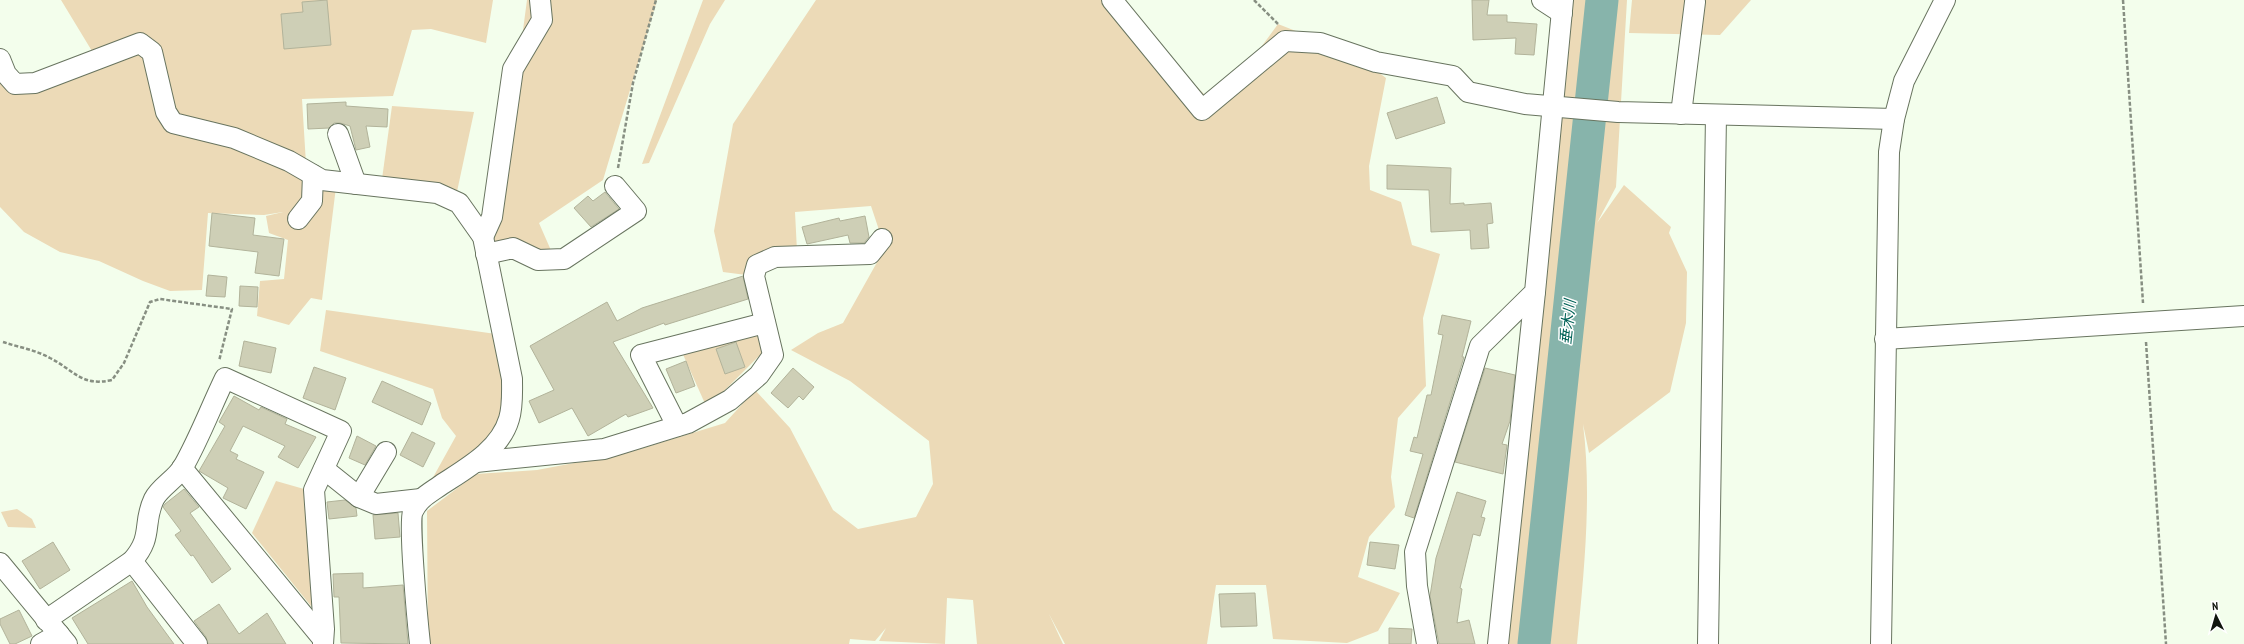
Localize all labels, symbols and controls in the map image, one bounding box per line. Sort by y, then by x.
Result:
water label: 垂木川 [1556,297,1580,345]
north arrow [2196,596,2236,636]
text: N [2212,599,2219,613]

